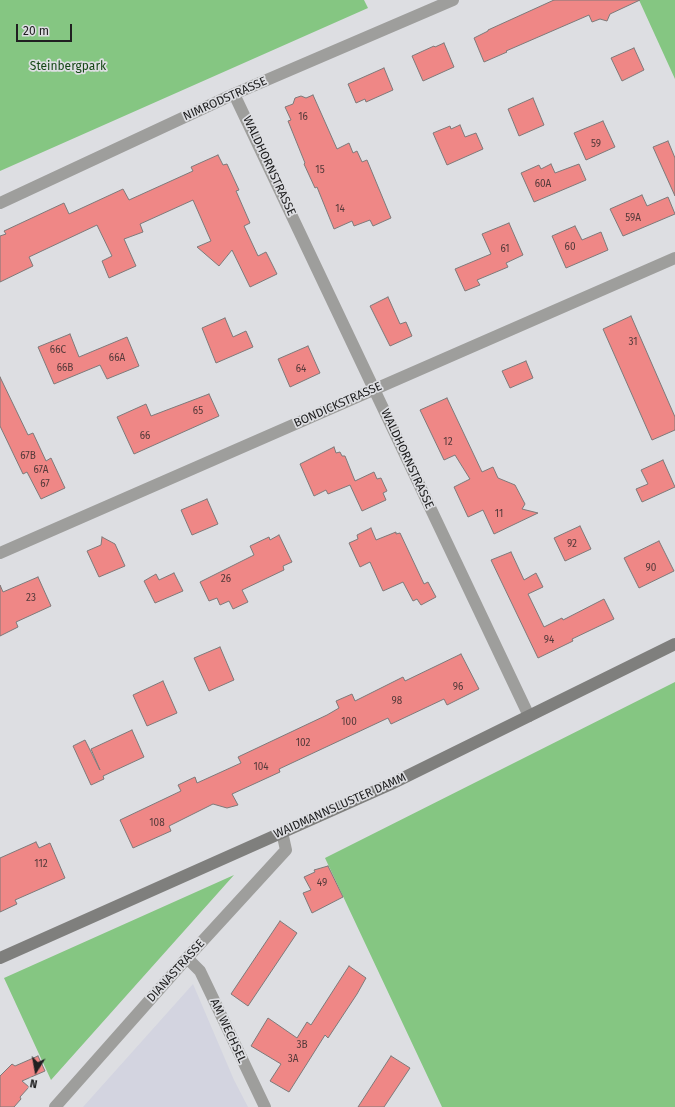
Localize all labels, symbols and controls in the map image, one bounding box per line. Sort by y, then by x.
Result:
scale bar [18,16,74,42]
text: 20 m [23,24,49,38]
park label: Steinbergpark [30,60,106,74]
street label: NIMRODSTRASSE [181,74,269,124]
house number: 16 [298,111,308,123]
street label: WALDHORNSTRASSE [240,114,298,218]
house number: 59 [591,138,601,150]
house number: 15 [315,164,325,176]
house number: 60A [535,178,551,190]
house number: 14 [335,203,345,215]
house number: 59A [625,212,641,224]
house number: 60 [565,241,575,253]
house number: 61 [500,243,510,255]
house number: 31 [628,336,638,348]
house number: 66C [50,344,66,356]
house number: 66A [109,352,125,364]
house number: 66B [57,362,73,374]
house number: 64 [296,363,306,375]
street label: BONDICKSTRASSE [292,379,384,431]
house number: 65 [193,405,203,417]
street label: WALDHORNSTRASSE [378,407,436,511]
house number: 66 [140,430,150,442]
house number: 12 [443,436,453,448]
house number: 67B [20,450,36,462]
house number: 67A [34,464,48,476]
house number: 67 [40,478,50,490]
house number: 11 [495,508,503,520]
house number: 92 [567,538,577,550]
house number: 90 [646,562,656,574]
house number: 26 [221,573,231,585]
house number: 23 [26,592,36,604]
house number: 94 [544,634,554,646]
house number: 96 [453,681,463,693]
house number: 98 [392,695,402,707]
house number: 100 [341,716,357,728]
house number: 102 [296,737,310,749]
house number: 104 [253,761,269,773]
street label: WAIDMANNSLUSTER DAMM [272,770,408,842]
house number: 108 [149,817,165,829]
house number: 112 [34,858,48,870]
house number: 49 [317,877,327,889]
street label: DIANASTRASSE [144,937,208,1005]
street label: AM WECHSEL [207,997,249,1065]
house number: 3B [296,1039,308,1051]
north arrow [16,1051,56,1091]
house number: 3A [288,1053,298,1065]
text: N [29,1076,38,1090]

